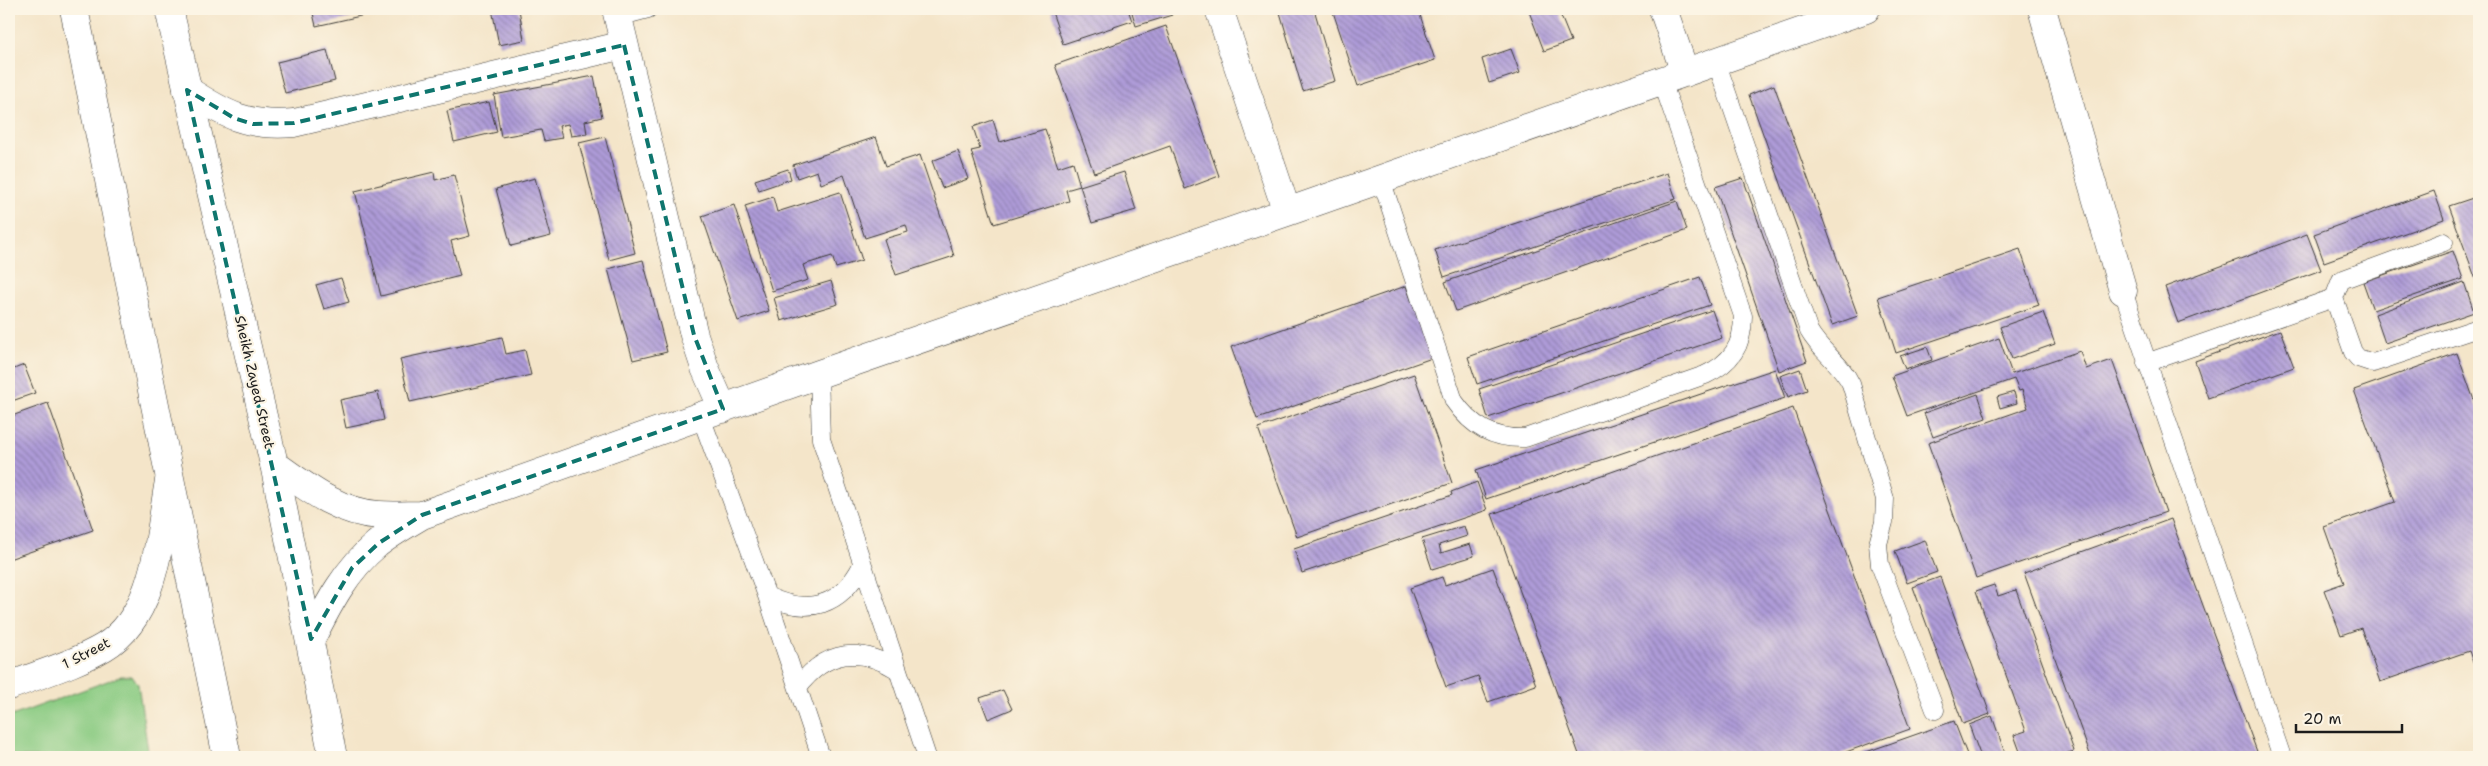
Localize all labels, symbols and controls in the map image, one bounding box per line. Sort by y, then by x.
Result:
street label: Sheikh Zayed Street [231,314,279,450]
street label: 1 Street [59,633,113,673]
scale bar [2296,701,2402,733]
text: 20 m [2303,709,2342,729]

